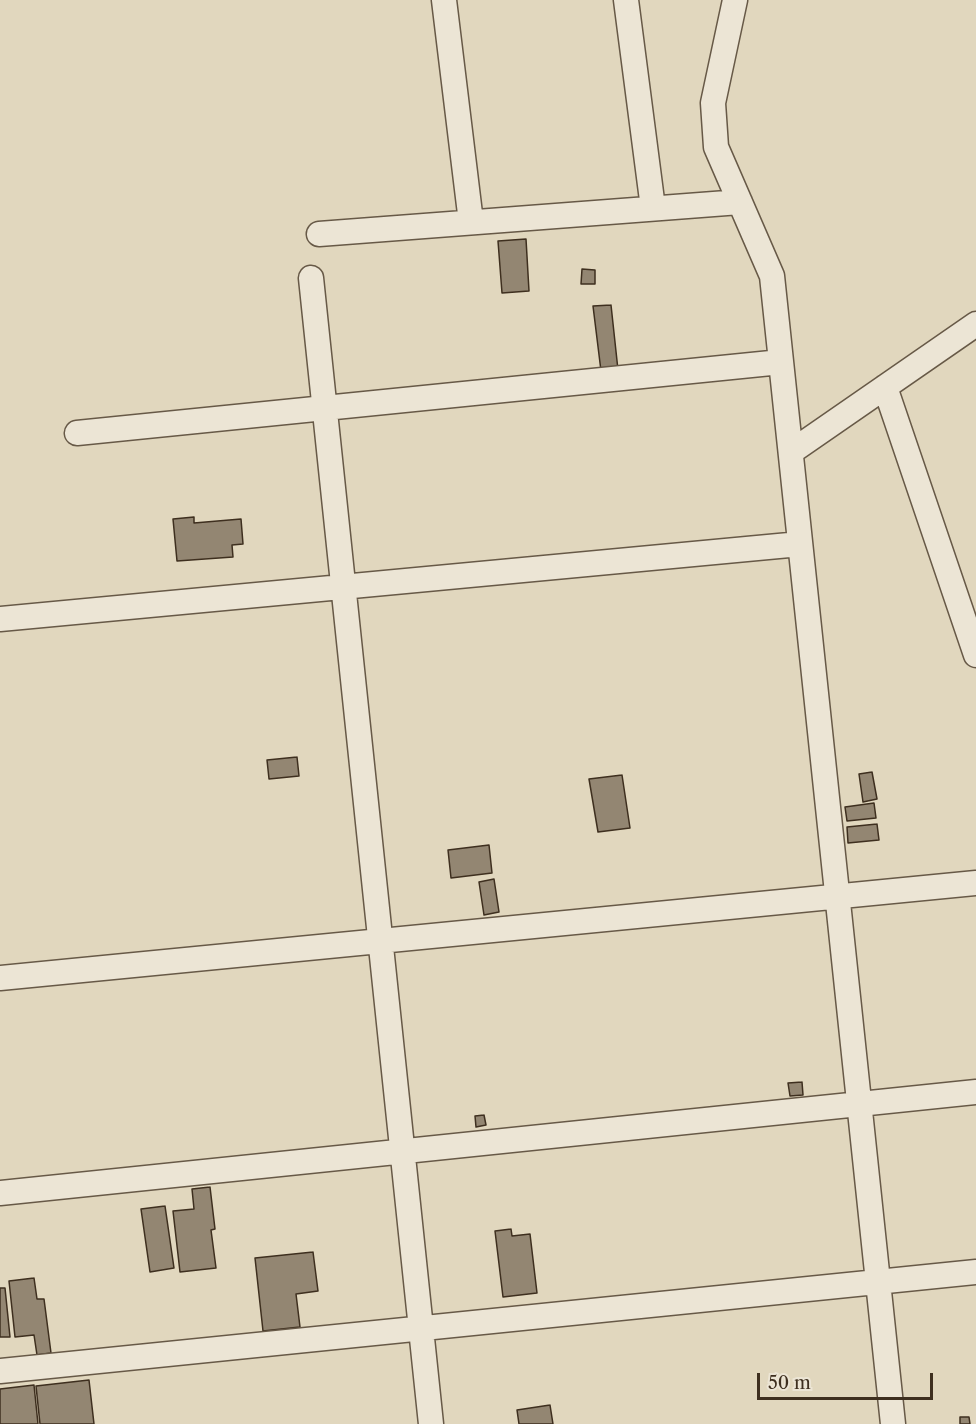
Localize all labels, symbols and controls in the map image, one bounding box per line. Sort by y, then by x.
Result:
scale bar [760,1361,936,1399]
text: 50 m [768,1372,811,1394]

